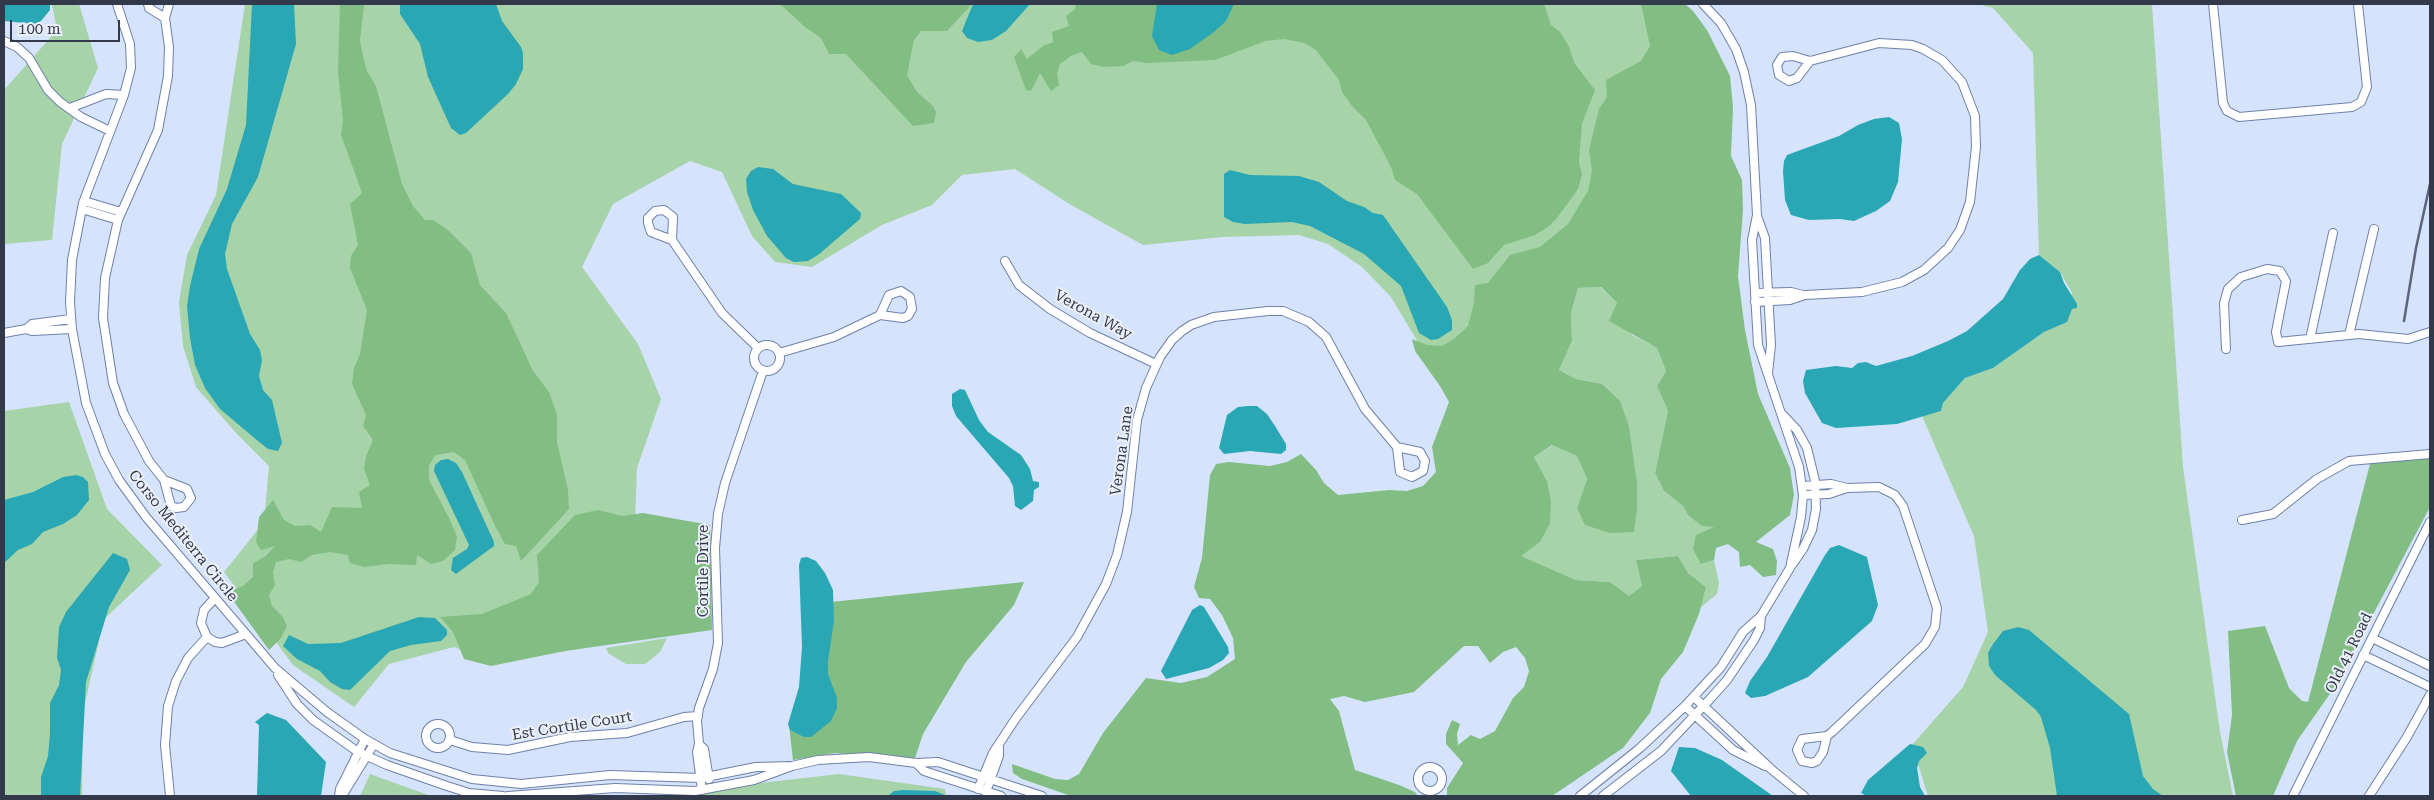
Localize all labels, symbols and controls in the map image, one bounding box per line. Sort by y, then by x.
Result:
scale bar [12,10,122,42]
text: 100 m [18,20,61,38]
street label: Verona Way [1051,286,1135,344]
street label: Verona Lane [1107,405,1137,497]
street label: Corso Mediterra Circle [124,467,242,605]
street label: Cortile Drive [695,525,713,617]
street label: Old 41 Road [2322,610,2376,696]
street label: Est Cortile Court [511,708,633,744]

